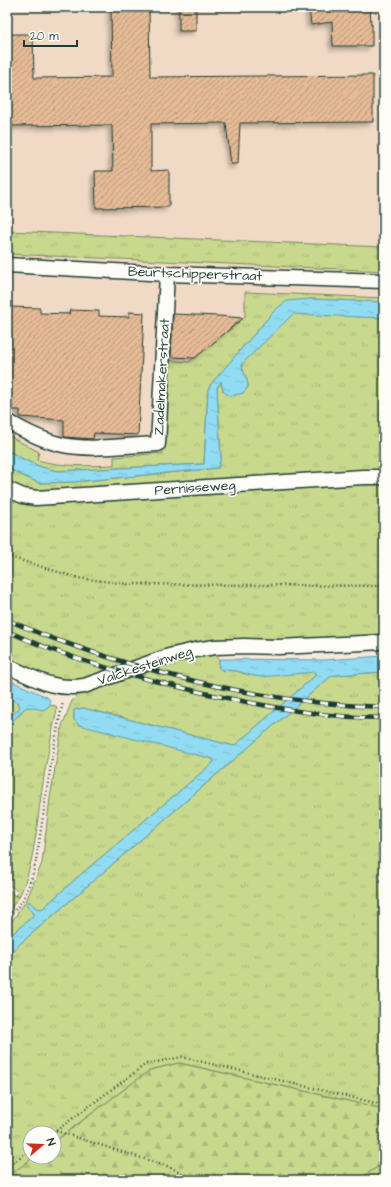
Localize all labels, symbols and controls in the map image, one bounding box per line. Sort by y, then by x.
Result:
scale bar [24,22,77,48]
text: 20 m [30,28,59,45]
street label: Beurtschipperstraat [128,262,263,286]
street label: Zadelmakerstraat [149,318,175,436]
street label: Pernisseweg [154,475,236,501]
street label: Valckesteinweg [95,641,195,691]
north arrow [22,1125,62,1165]
text: N [43,1136,59,1148]

